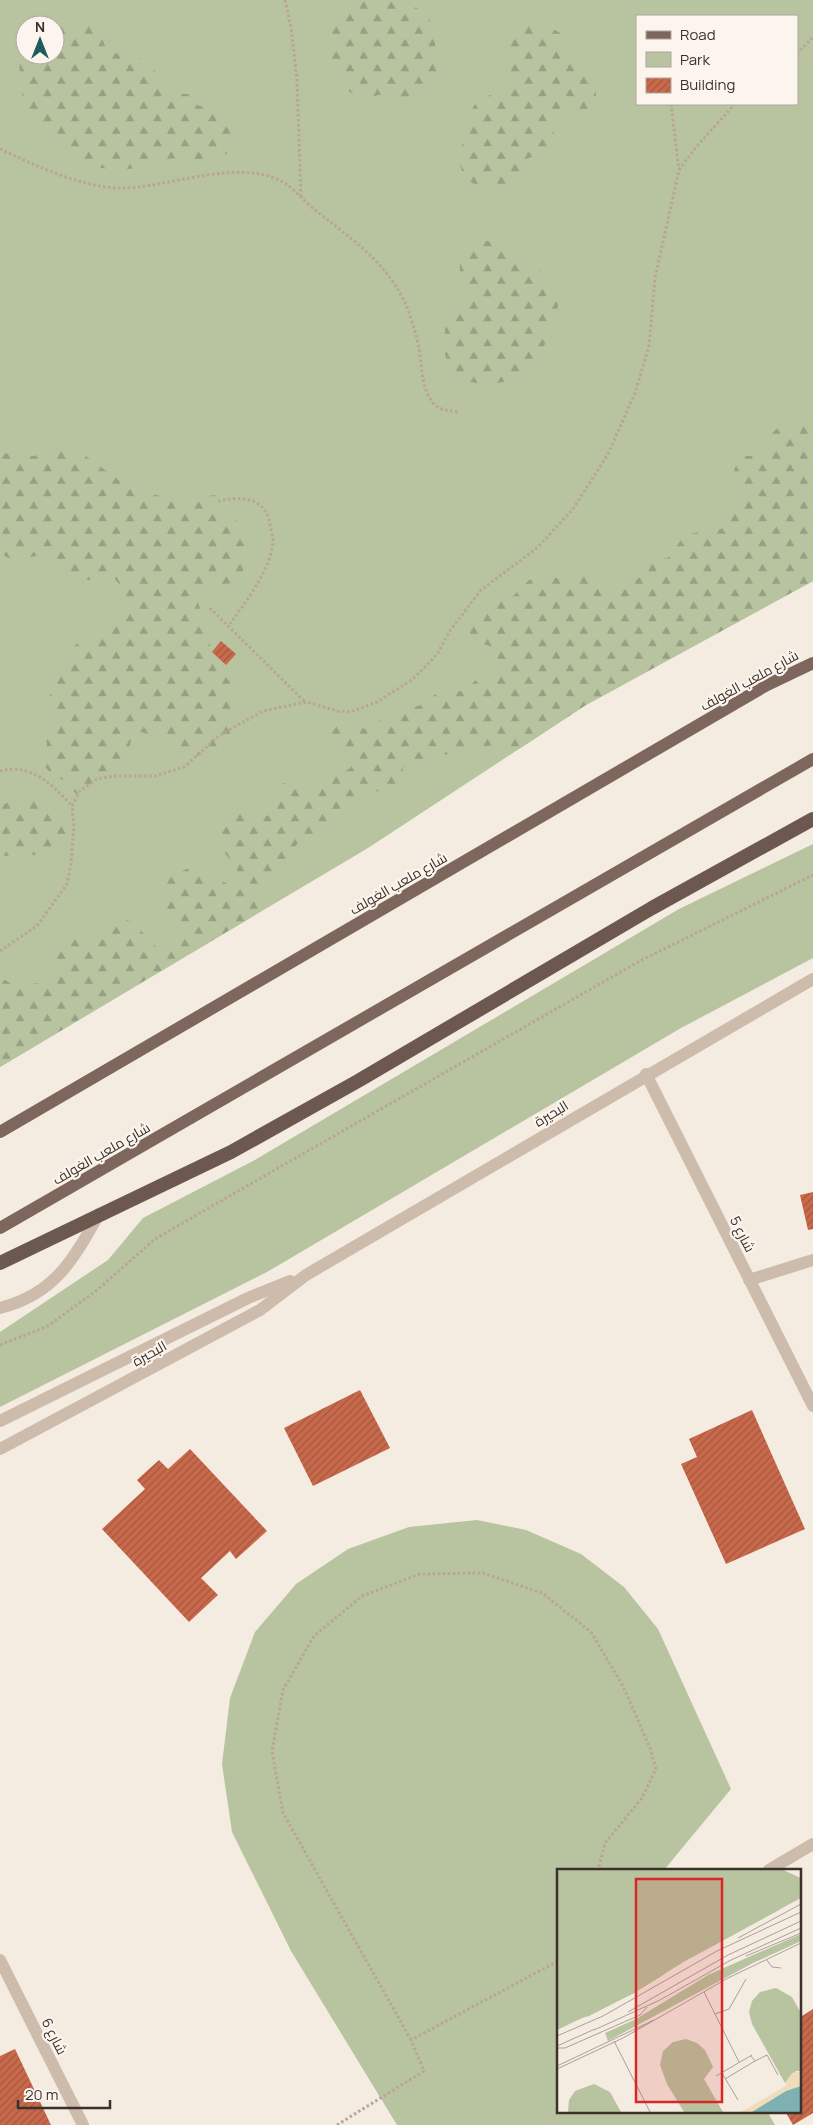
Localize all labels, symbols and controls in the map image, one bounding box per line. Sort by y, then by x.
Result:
north arrow [15,15,65,65]
legend [636,15,798,105]
text: N [35,17,45,36]
text: Road [680,24,716,45]
text: Park [680,49,710,70]
text: Building [680,74,735,95]
street label: شارع ملعب الغولف [696,645,802,715]
street label: شارع ملعب الغولف [346,847,450,919]
street label: البحيرة [530,1095,572,1131]
street label: شارع ملعب الغولف [49,1117,153,1189]
street label: شارع 5 [726,1213,760,1255]
street label: البحيرة [128,1336,170,1370]
inset map [557,1869,800,2112]
street label: شارع 6 [38,2014,72,2058]
scale bar [18,2078,110,2110]
text: 20 m [25,2084,58,2105]

